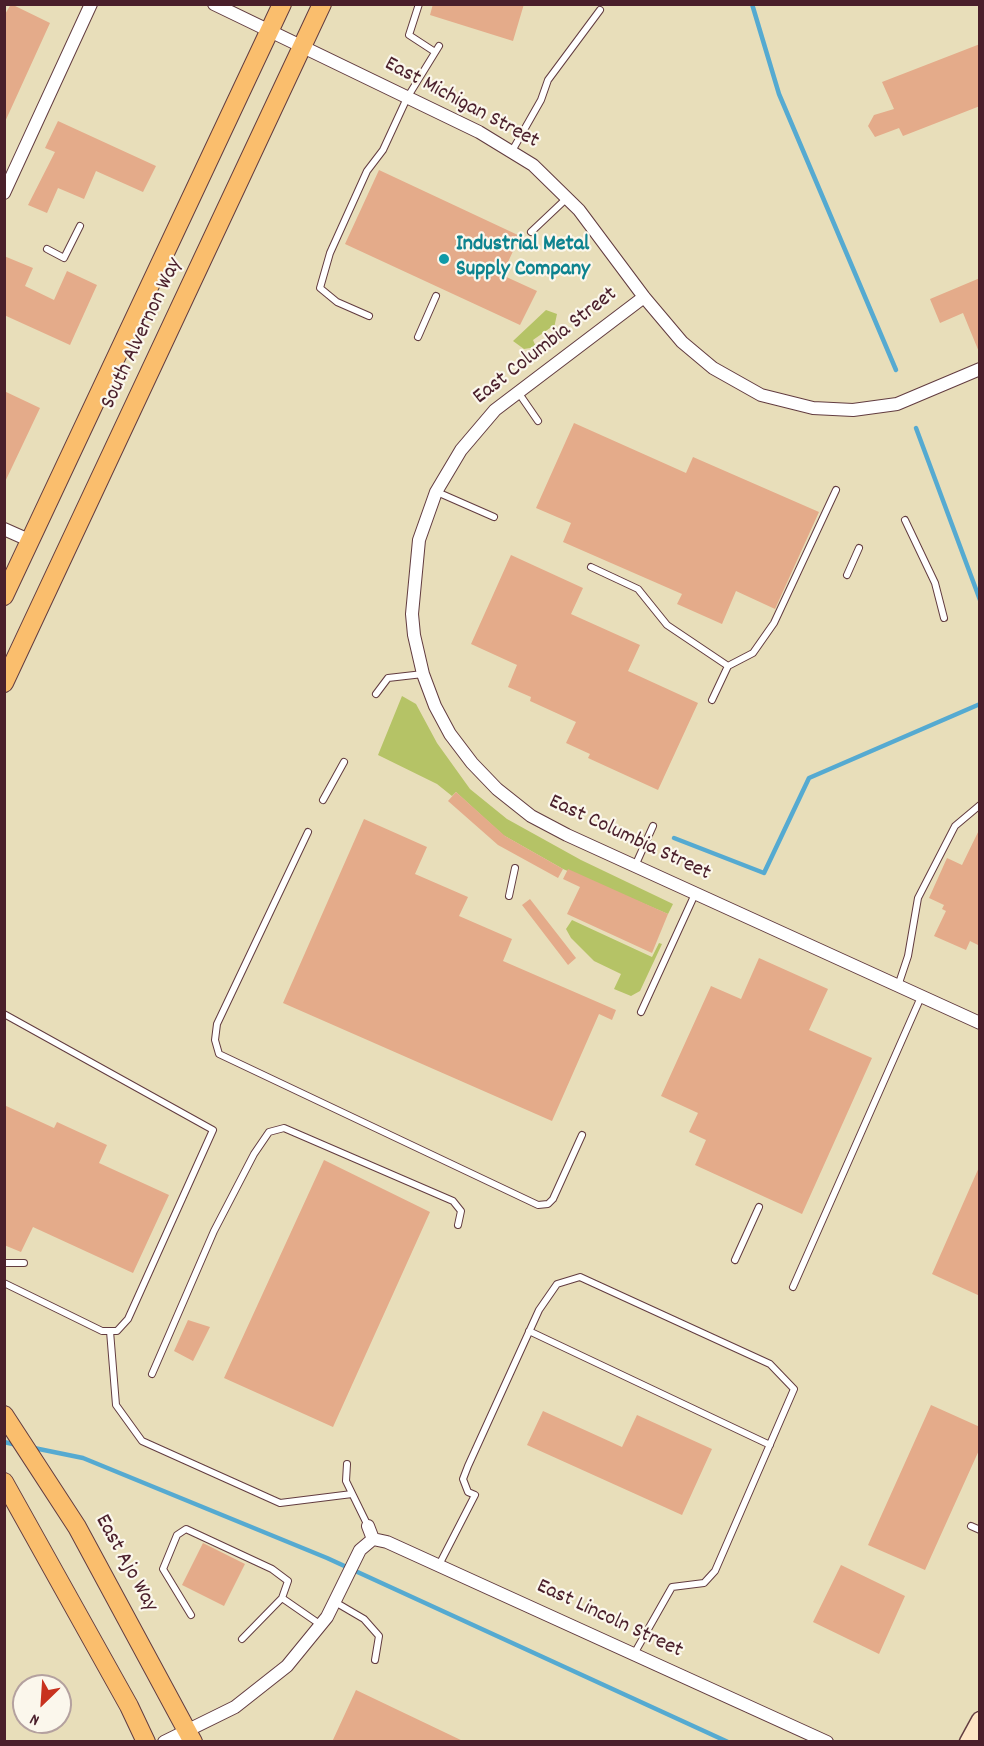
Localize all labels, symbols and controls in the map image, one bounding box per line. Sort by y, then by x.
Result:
street label: East Michigan Street [379,52,543,156]
place label: Industrial Metal Supply Company [456,233,590,284]
marker: Industrial Metal Supply Company [437,252,451,266]
street label: South Alvernon Way [96,254,190,414]
street label: East Columbia Street [469,283,623,411]
street label: East Columbia Street [544,790,714,888]
street label: East Ajo Way [87,1511,163,1617]
street label: East Lincoln Street [532,1575,686,1665]
north arrow [12,1674,72,1734]
text: N [27,1707,43,1731]

